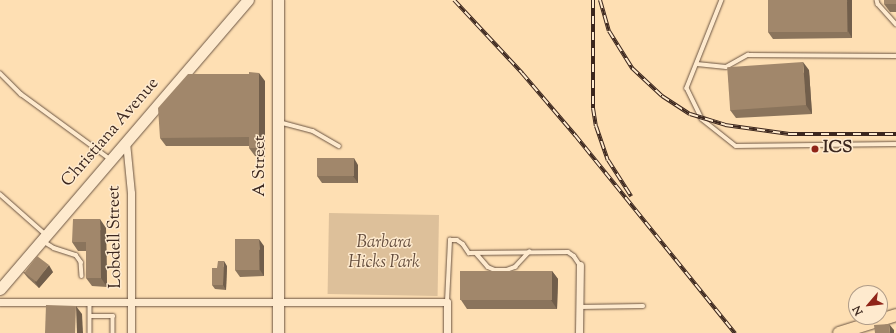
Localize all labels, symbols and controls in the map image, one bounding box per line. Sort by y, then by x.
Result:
street label: Christiana Avenue [58,74,164,192]
street label: A Street [251,135,271,197]
place label: ICS [823,139,852,159]
marker: ICS [810,144,820,154]
street label: Lobdell Street [105,185,127,289]
park label: Barbara Hicks Park [348,234,420,274]
north arrow [848,285,888,325]
text: N [849,303,867,318]

